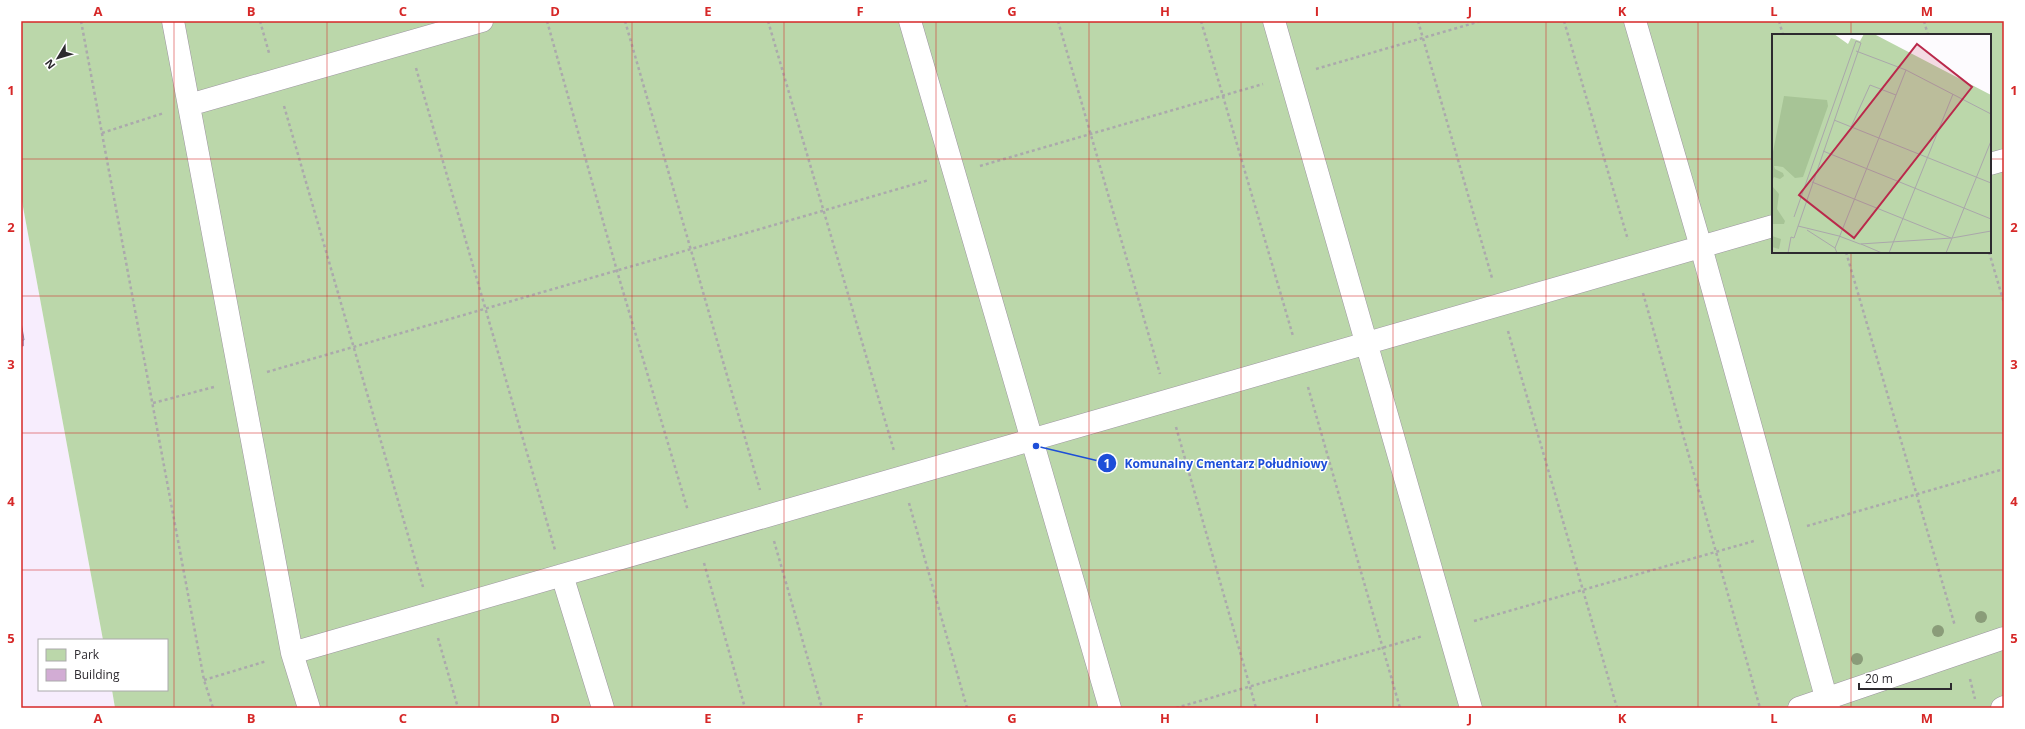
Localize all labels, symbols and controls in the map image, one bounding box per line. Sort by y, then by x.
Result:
text: A [94,2,103,20]
text: B [247,2,256,20]
text: C [399,2,407,20]
text: D [550,2,560,20]
text: E [704,2,712,20]
text: F [856,2,864,20]
text: G [1007,2,1017,20]
text: H [1160,2,1170,20]
text: I [1315,2,1319,20]
text: J [1467,2,1472,20]
text: K [1618,2,1627,20]
text: L [1770,2,1778,20]
text: M [1921,2,1933,20]
inset map [1772,34,1991,253]
north arrow [38,38,78,78]
text: N [41,56,58,73]
text: 1 [7,81,15,99]
text: 1 [2010,81,2018,99]
text: 2 [7,218,15,236]
text: 2 [2010,218,2018,236]
text: 3 [7,355,15,373]
text: 3 [2010,355,2018,373]
callout: Komunalny Cmentarz Południowy [1097,451,1336,475]
text: 1 [1104,455,1110,472]
text: Komunalny Cmentarz Południowy [1124,455,1328,472]
text: 4 [7,492,15,510]
text: 4 [2010,492,2018,510]
text: 5 [7,629,15,647]
text: 5 [2010,629,2018,647]
legend [38,639,168,691]
text: Park [74,646,100,663]
scale bar [1859,665,1951,691]
text: Building [74,666,120,683]
text: 20 m [1865,670,1893,687]
text: A [94,709,103,727]
text: B [247,709,256,727]
text: C [399,709,407,727]
text: D [550,709,560,727]
text: E [704,709,712,727]
text: F [856,709,864,727]
text: G [1007,709,1017,727]
text: H [1160,709,1170,727]
text: I [1315,709,1319,727]
text: J [1467,709,1472,727]
text: K [1618,709,1627,727]
text: L [1770,709,1778,727]
text: M [1921,709,1933,727]

